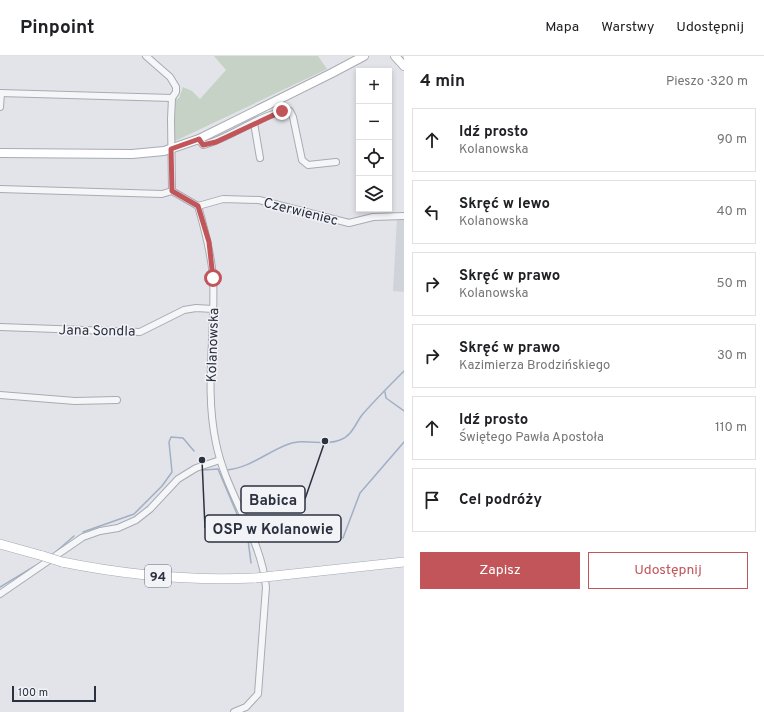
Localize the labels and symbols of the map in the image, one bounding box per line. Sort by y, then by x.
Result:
route end [273,102,291,120]
street label: Czerwieniec [261,195,340,230]
route start [204,269,222,287]
street label: Kolanowska [204,307,223,383]
street label: Jana Sondla [58,322,135,341]
callout: Babica [241,486,305,513]
text: Babica [249,492,297,511]
callout: OSP w Kolanowie [205,515,341,542]
text: OSP w Kolanowie [213,521,333,540]
road number: 94 [145,565,171,587]
scale bar [12,684,96,703]

